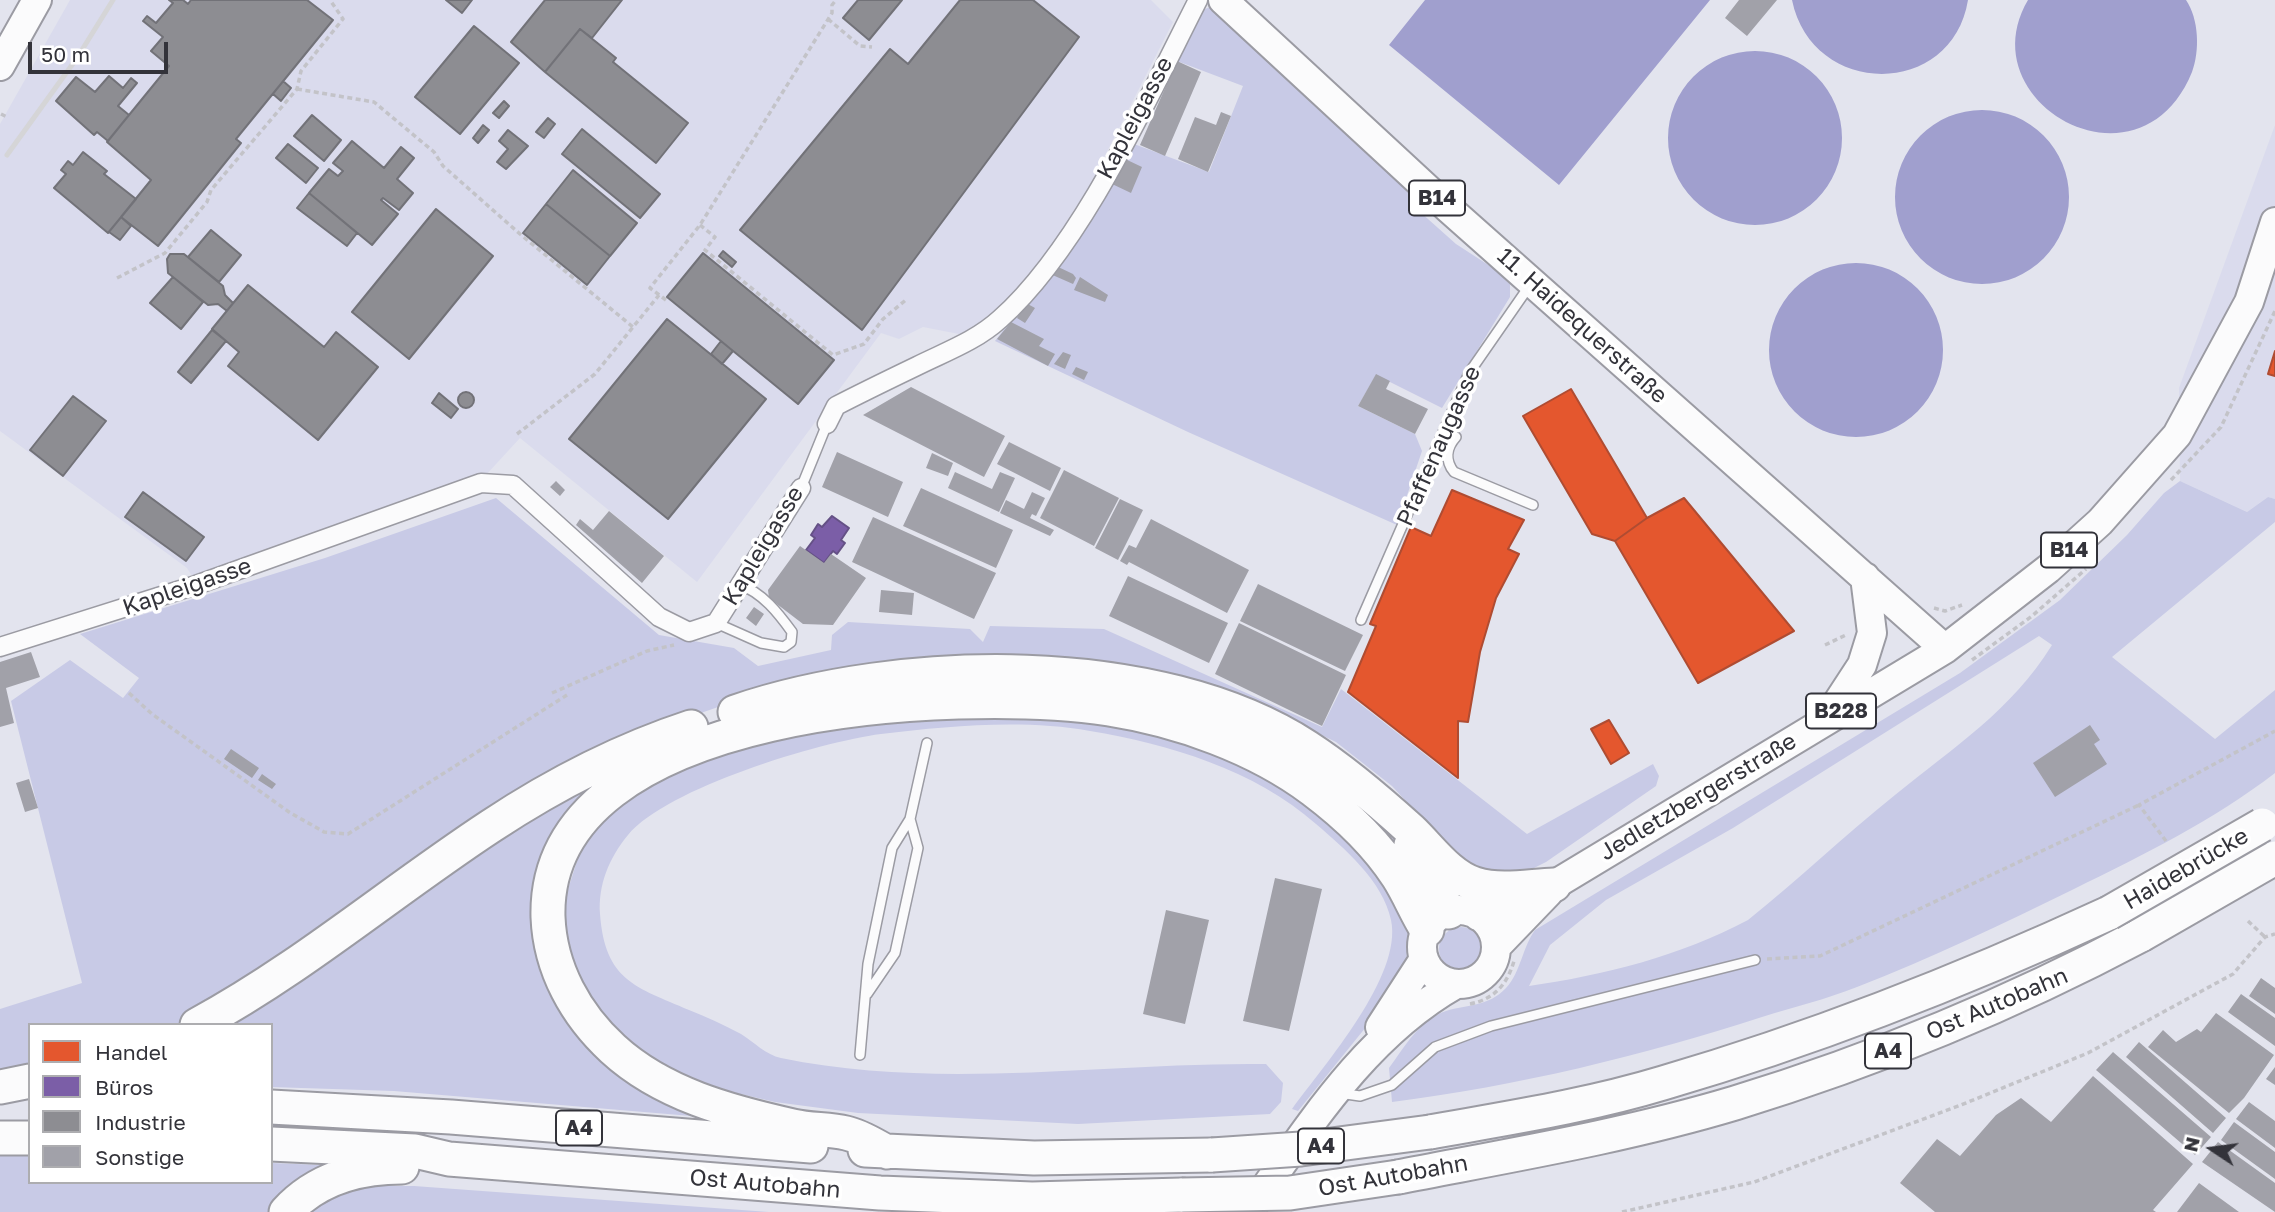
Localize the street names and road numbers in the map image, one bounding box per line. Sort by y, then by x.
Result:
street label: Kapleigasse [1091,52,1179,184]
road number: B14 [1409,180,1465,216]
street label: 11. Haidequerstraße [1491,242,1673,410]
street label: Pfaffenaugasse [1391,362,1487,530]
street label: Kapleigasse [717,481,809,611]
road number: B14 [2041,532,2097,568]
street label: Kapleigasse [119,552,255,622]
road number: B228 [1806,694,1876,728]
street label: Jedletzbergerstraße [1595,727,1801,867]
street label: Haidebrücke [2119,822,2253,916]
street label: Ost Autobahn [1922,962,2072,1046]
road number: A4 [1865,1034,1911,1068]
road number: A4 [556,1110,602,1146]
road number: A4 [1298,1128,1344,1164]
street label: Ost Autobahn [1316,1149,1470,1203]
street label: Ost Autobahn [688,1164,842,1204]

